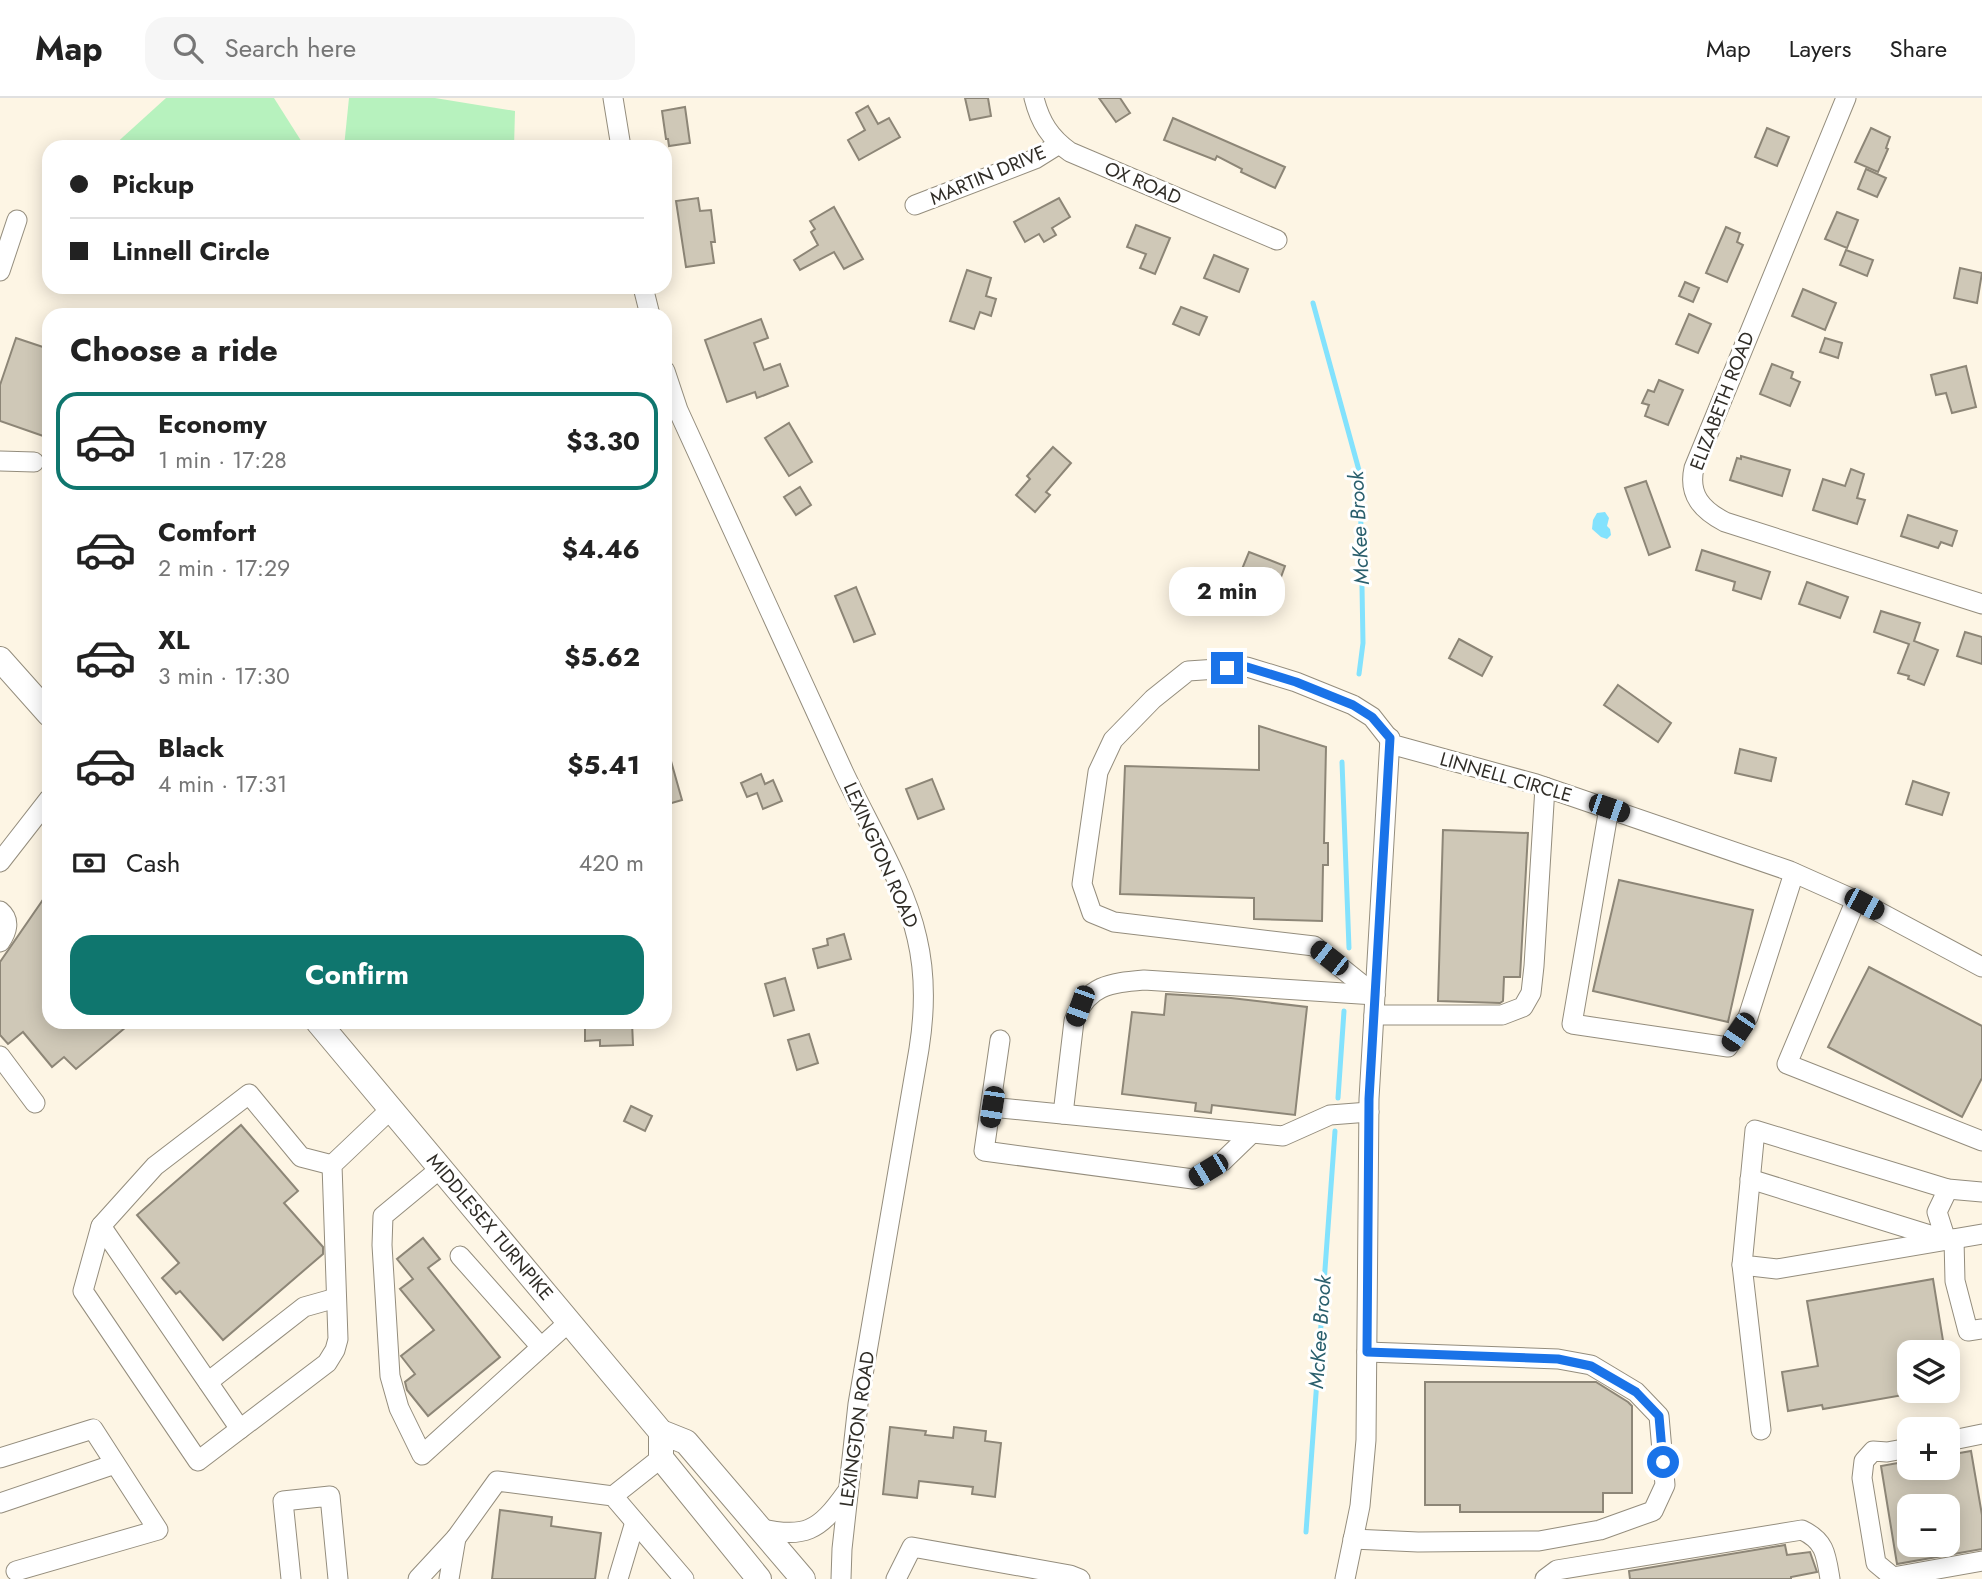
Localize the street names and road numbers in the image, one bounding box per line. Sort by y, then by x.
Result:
street label: MARTIN DRIVE [926,138,1050,212]
street label: OX ROAD [1100,155,1186,211]
street label: ELIZABETH ROAD [1683,328,1761,474]
street label: LINNELL CIRCLE [1437,745,1575,809]
street label: LEXINGTON ROAD [837,778,925,932]
street label: MIDDLESEX TURNPIKE [420,1148,560,1306]
street label: LEXINGTON ROAD [833,1349,881,1509]

